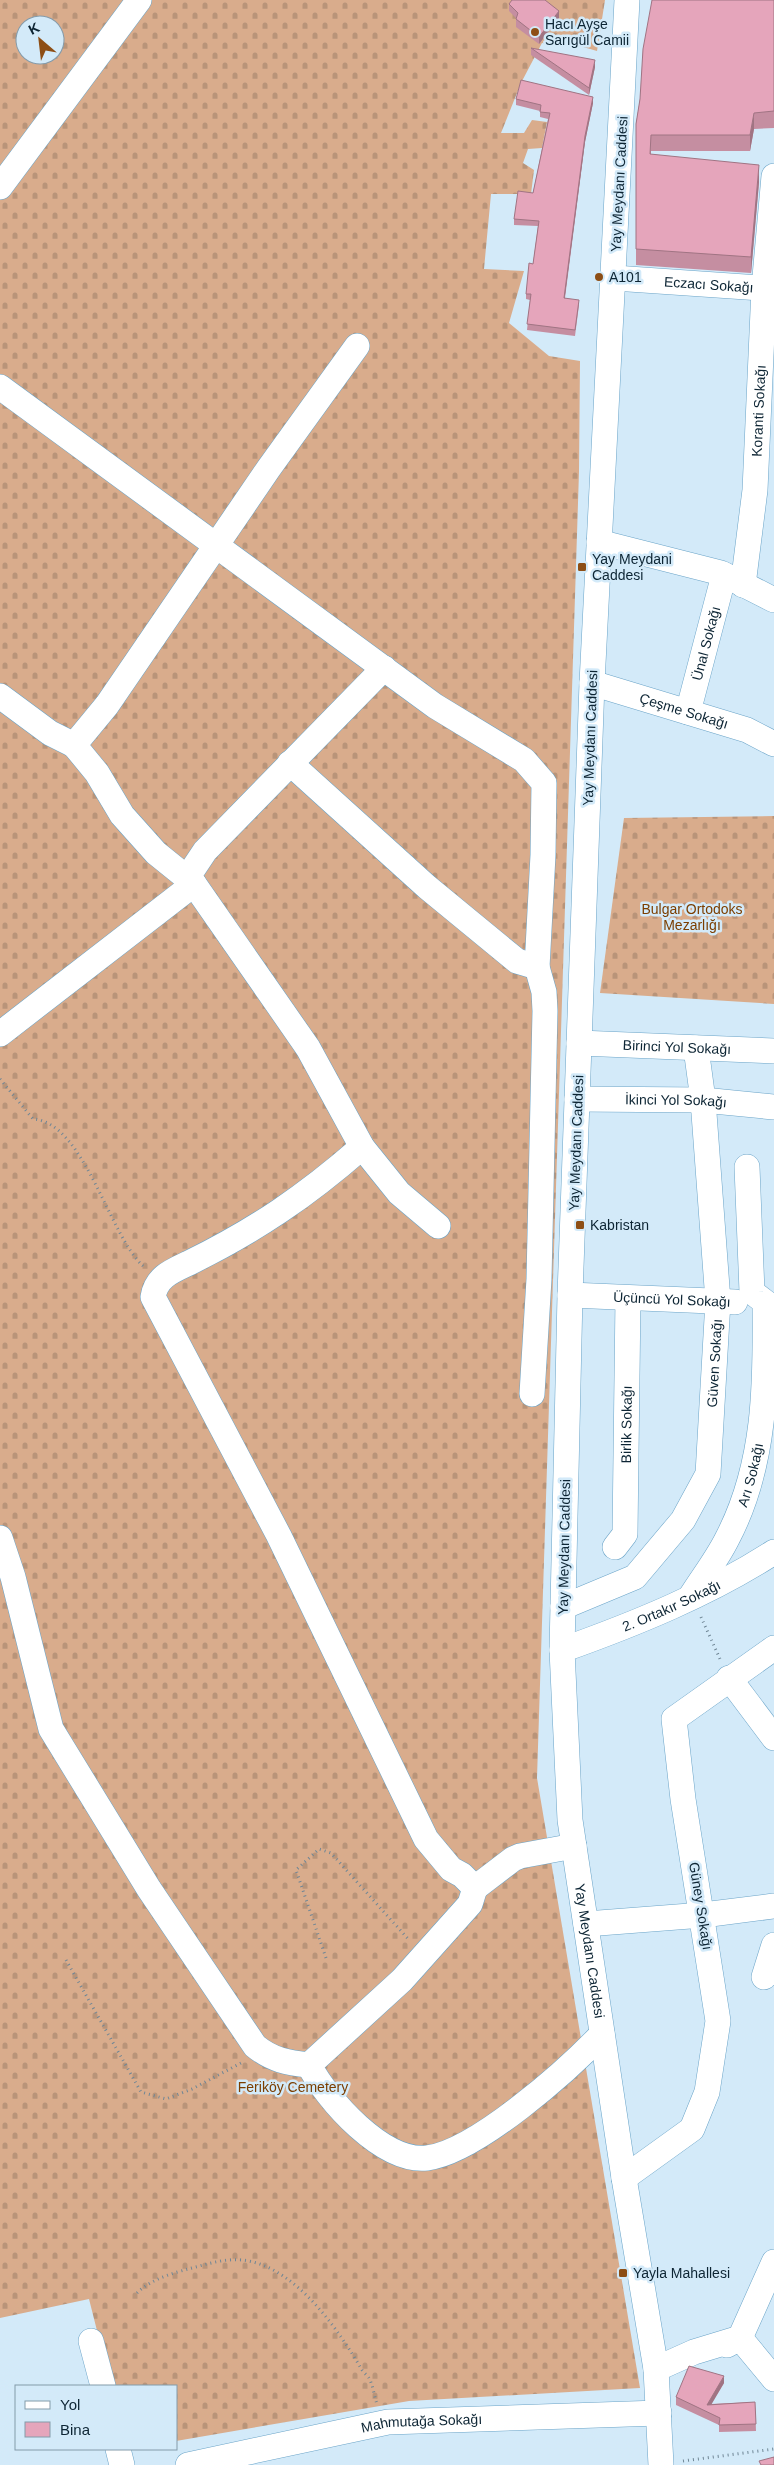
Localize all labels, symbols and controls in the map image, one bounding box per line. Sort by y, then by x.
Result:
north arrow [15,15,65,65]
place label: Hacı Ayşe Sarıgül Camii [545,16,629,48]
text: K [26,19,42,38]
marker: Hacı Ayşe Sarıgül Camii [529,26,541,38]
street label: Yay Meydanı Caddesi [607,116,631,252]
place label: A101 [609,269,642,285]
marker: A101 [593,271,605,283]
street label: Eczacı Sokağı [664,273,754,296]
street label: Koranti Sokağı [748,365,769,457]
place label: Yay Meydani Caddesi [592,551,672,583]
marker: Yay Meydani Caddesi [576,561,588,573]
street label: Ünal Sokağı [688,604,723,682]
street label: Yay Meydanı Caddesi [580,670,600,806]
street label: Çeşme Sokağı [638,690,730,732]
park label: Bulgar Ortodoks Mezarlığı [641,901,743,933]
street label: Birinci Yol Sokağı [622,1037,731,1057]
street label: Yay Meydanı Caddesi [566,1075,586,1211]
street label: İkinci Yol Sokağı [625,1090,728,1110]
place label: Kabristan [590,1217,649,1233]
marker: Kabristan [574,1219,586,1231]
street label: Üçüncü Yol Sokağı [613,1288,731,1310]
street label: Güven Sokağı [704,1318,725,1408]
street label: Birlik Sokağı [618,1385,635,1463]
street label: Arı Sokağı [734,1442,766,1509]
street label: Yay Meydanı Caddesi [555,1479,573,1615]
street label: 2. Ortakır Sokağı [620,1577,723,1635]
street label: Güney Sokağı [686,1861,716,1951]
street label: Yay Meydanı Caddesi [572,1882,608,2019]
park label: Feriköy Cemetery [238,2079,348,2095]
place label: Yayla Mahallesi [633,2265,730,2281]
marker: Yayla Mahallesi [617,2267,629,2279]
legend [15,2385,178,2450]
text: Yol [60,2396,80,2413]
street label: Mahmutağa Sokağı [360,2411,482,2436]
text: Bina [60,2421,91,2438]

